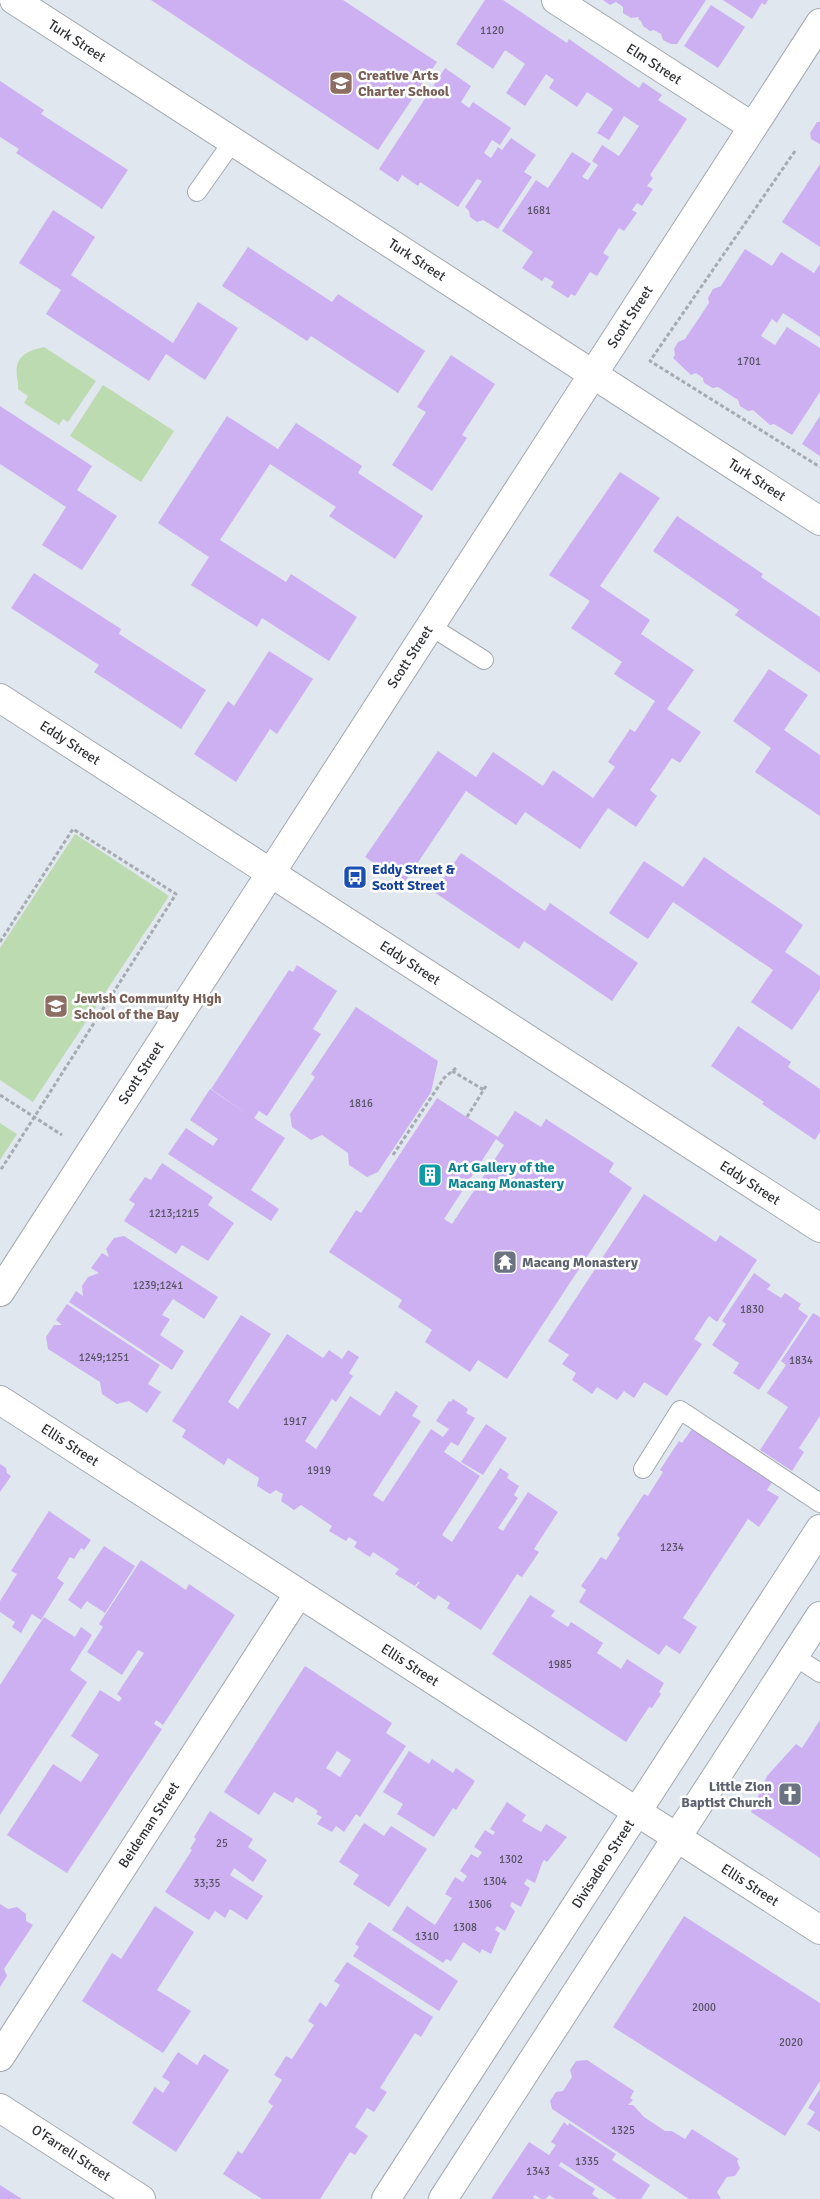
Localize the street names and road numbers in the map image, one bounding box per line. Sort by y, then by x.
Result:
street label: Turk Street [45,16,109,66]
street label: Elm Street [623,40,685,88]
street label: Turk Street [385,235,449,285]
street label: Scott Street [604,283,656,351]
street label: Turk Street [725,455,789,505]
street label: Scott Street [384,623,436,691]
street label: Eddy Street [37,717,104,769]
street label: Eddy Street [377,937,444,989]
street label: Scott Street [115,1039,167,1107]
street label: Eddy Street [717,1157,784,1209]
street label: Ellis Street [38,1420,102,1470]
street label: Ellis Street [378,1640,442,1690]
street label: Beideman Street [115,1779,183,1871]
street label: Divisadero Street [568,1817,638,1911]
street label: Ellis Street [718,1860,782,1910]
street label: O'Farrell Street [28,2121,114,2185]

